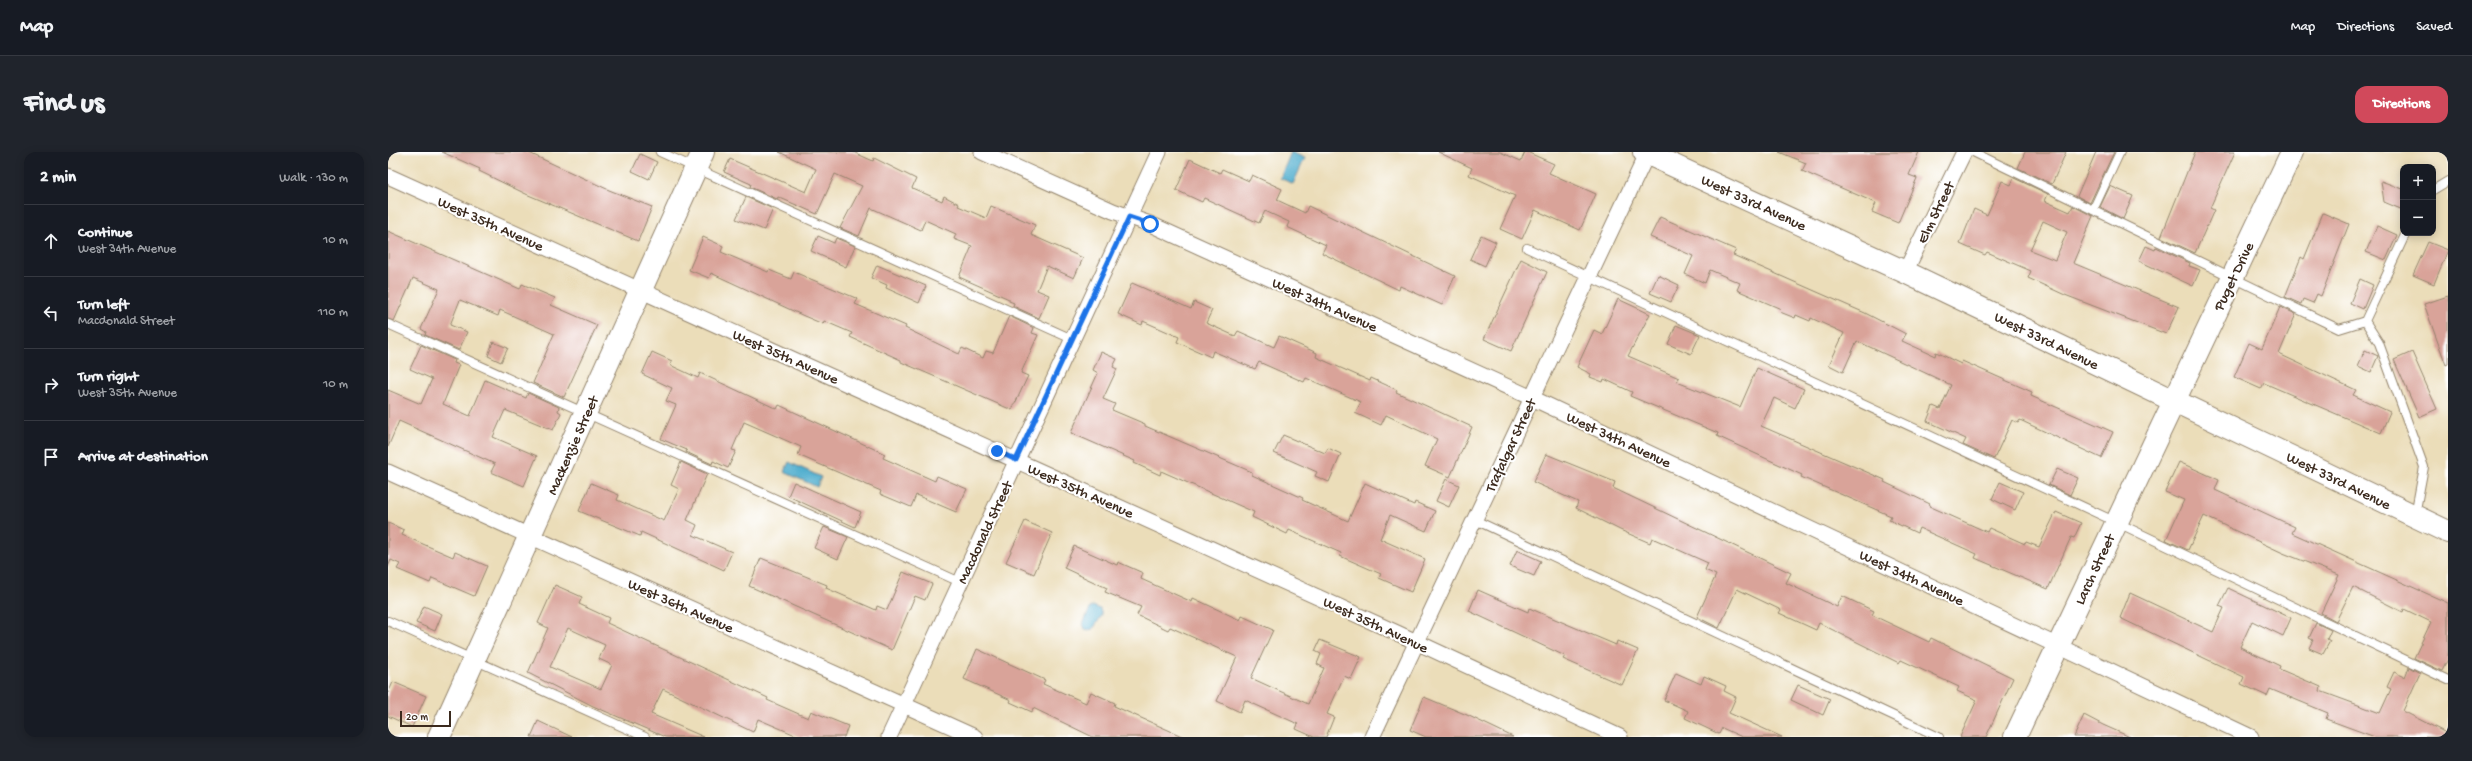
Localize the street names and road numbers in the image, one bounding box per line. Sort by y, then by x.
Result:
street label: West 33rd Avenue [1698,172,1809,236]
street label: Elm Street [1914,177,1960,247]
street label: West 35th Avenue [434,193,546,256]
street label: Puget Drive [2210,239,2259,315]
street label: West 34th Avenue [1269,275,1380,337]
street label: West 33rd Avenue [1991,309,2102,375]
street label: West 35th Avenue [729,326,841,389]
street label: Mackenzie Street [544,392,604,498]
street label: Trafalgar Street [1482,394,1542,496]
street label: West 34th Avenue [1563,409,1674,473]
street label: West 33rd Avenue [2283,449,2394,515]
street label: West 35th Avenue [1024,460,1136,523]
street label: Macdonald Street [954,477,1018,587]
street label: Larch Street [2072,530,2121,608]
street label: West 34th Avenue [1856,547,1967,611]
street label: West 36th Avenue [624,575,736,638]
street label: West 35th Avenue [1320,594,1431,658]

